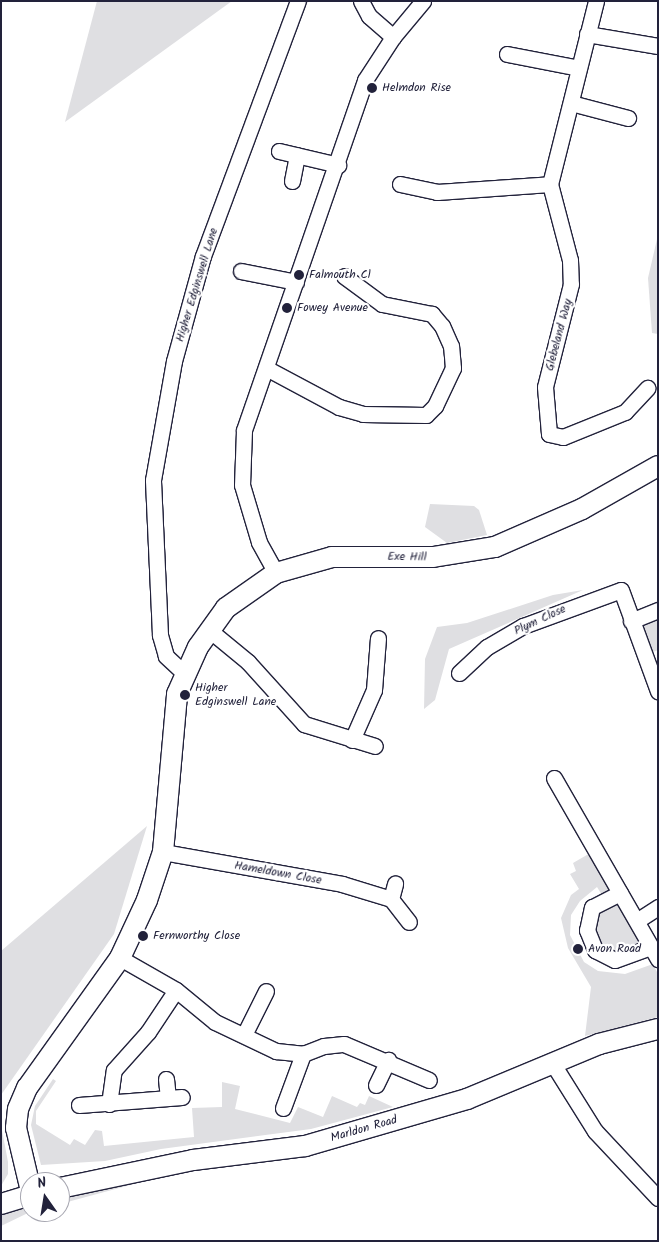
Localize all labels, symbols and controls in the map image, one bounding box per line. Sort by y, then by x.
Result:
place label: Helmdon Rise [382,81,451,95]
marker: Helmdon Rise [366,82,378,94]
street label: Higher Edginswell Lane [173,226,221,344]
place label: Falmouth Cl [309,268,371,282]
marker: Falmouth Cl [293,269,305,281]
street label: Glebeland Way [542,298,576,372]
place label: Fowey Avenue [297,301,368,315]
marker: Fowey Avenue [281,302,293,314]
street label: Exe Hill [387,549,427,565]
street label: Plym Close [512,602,568,638]
place label: Higher Edginswell Lane [195,681,276,709]
marker: Higher Edginswell Lane [179,689,191,701]
street label: Hameldown Close [233,858,323,888]
place label: Fernworthy Close [153,929,240,943]
marker: Fernworthy Close [137,930,149,942]
place label: Avon Road [588,942,641,956]
marker: Avon Road [572,943,584,955]
street label: Marldon Road [329,1113,399,1145]
north arrow [20,1172,70,1222]
text: N [35,1172,49,1195]

